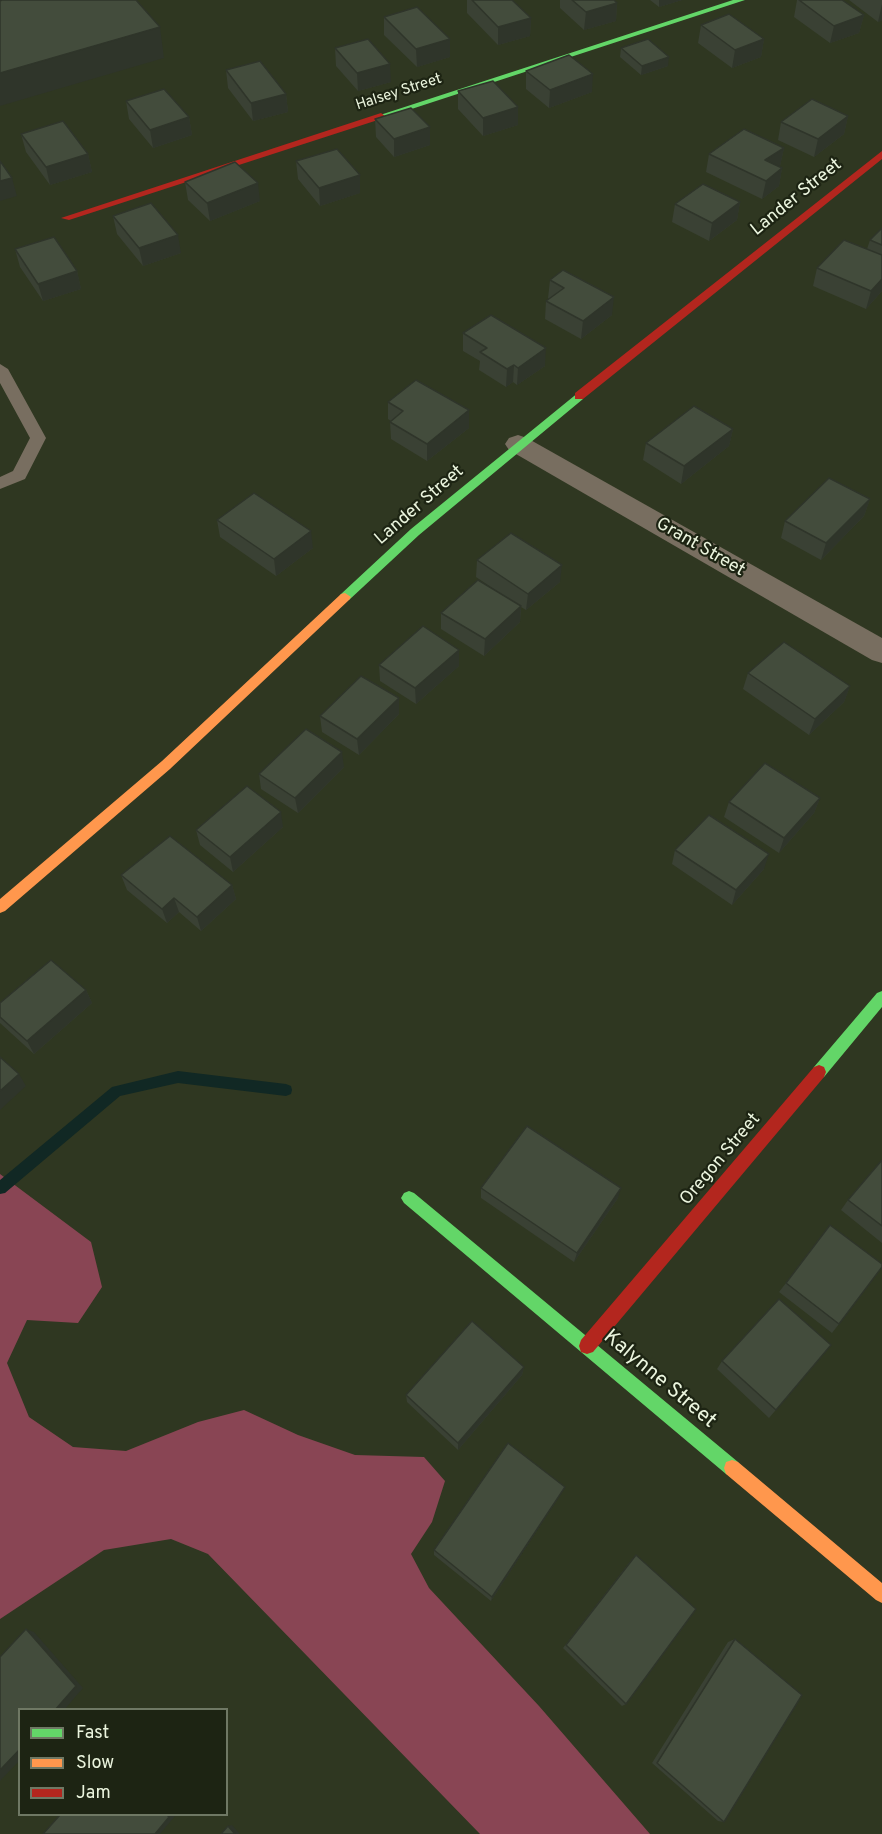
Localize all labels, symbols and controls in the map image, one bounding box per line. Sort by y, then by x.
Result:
street label: Halsey Street [354,71,444,115]
street label: Lander Street [747,155,847,241]
street label: Lander Street [371,461,469,551]
street label: Grant Street [652,514,748,582]
street label: Oregon Street [676,1110,766,1210]
street label: Kalynne Street [597,1325,721,1435]
legend [18,1708,228,1816]
text: Fast [76,1722,109,1745]
text: Slow [76,1752,114,1775]
text: Jam [76,1782,111,1805]

